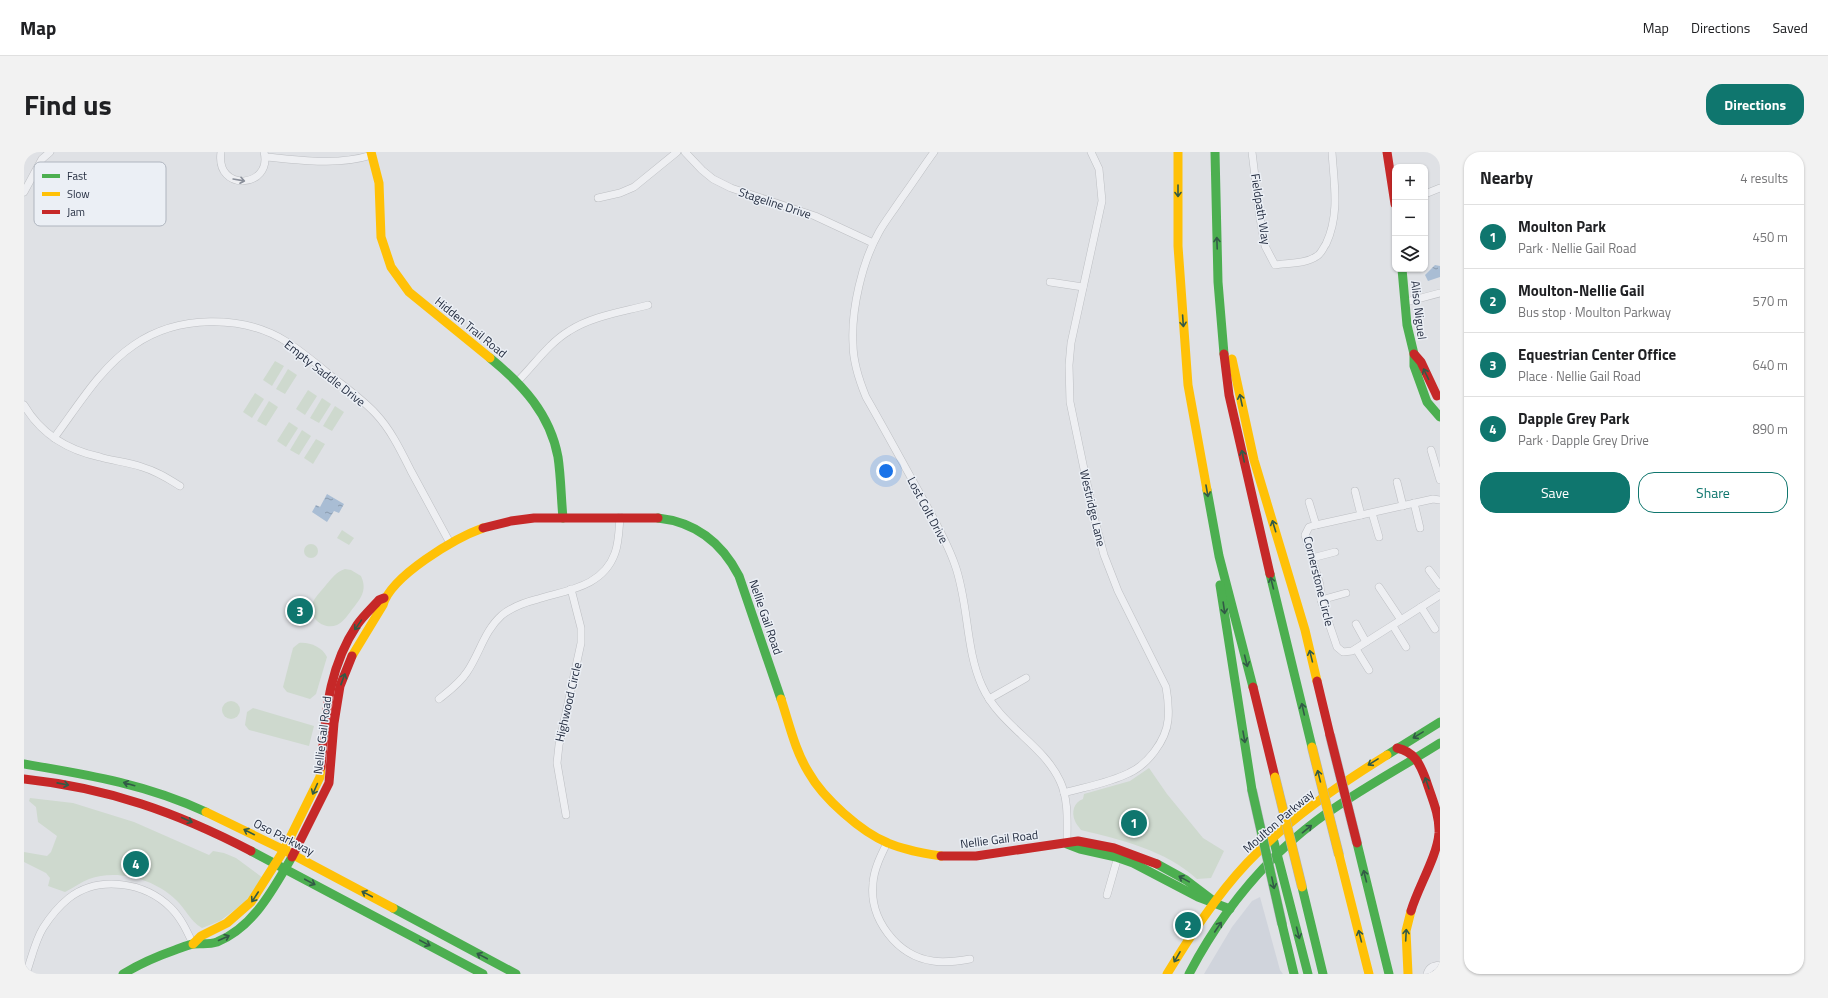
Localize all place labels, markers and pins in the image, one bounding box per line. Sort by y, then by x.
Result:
pin: 3 [287,596,313,626]
pin: 1 [1121,808,1147,838]
pin: 4 [123,849,149,879]
pin: 2 [1175,910,1201,940]

